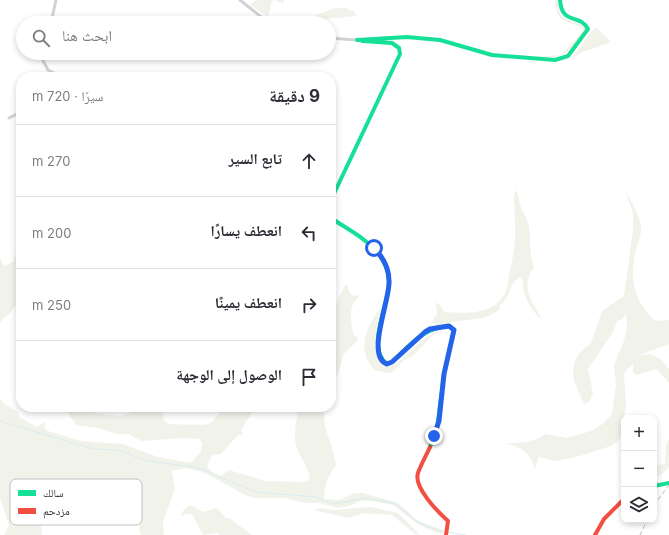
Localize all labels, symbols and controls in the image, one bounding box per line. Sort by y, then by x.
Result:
search box [16,16,336,60]
text: ابحث هنا [62,26,112,45]
icon: search [30,27,52,49]
text: 9 دقيقة [269,86,320,106]
text: سيرًا · 720 m [32,88,103,104]
text: تابع السير [228,149,282,168]
icon: ahead [298,150,320,172]
text: 270 m [32,153,70,169]
text: انعطف يسارًا [210,221,282,240]
icon: left [298,222,320,244]
text: 200 m [32,225,71,241]
route start [365,239,383,257]
text: انعطف يمينًا [215,293,282,312]
icon: right [298,294,320,316]
text: 250 m [32,297,71,313]
text: الوصول إلى الوجهة [176,365,282,384]
icon: arrive [298,366,320,388]
map controls [621,415,657,523]
button: + [621,415,657,451]
route end [425,427,443,445]
button: − [621,451,657,487]
legend [10,479,142,525]
text: سالك [43,486,63,500]
button: layers [621,487,657,523]
text: مزدحم [43,504,70,519]

